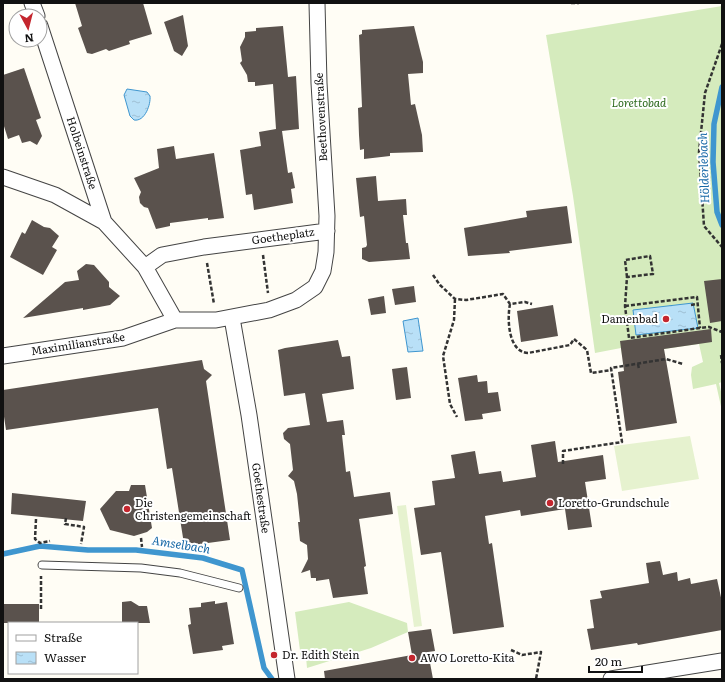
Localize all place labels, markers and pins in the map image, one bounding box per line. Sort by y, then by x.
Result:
place label: Damenbad [601,310,658,326]
marker: Damenbad [661,314,671,324]
place label: Die Christengemeinschaft [135,494,252,523]
place label: Loretto-Grundschule [558,494,669,510]
marker: Loretto-Grundschule [545,498,555,508]
marker: Die Christengemeinschaft [122,504,132,514]
place label: Dr. Edith Stein [282,646,359,662]
place label: AWO Loretto-Kita [420,649,515,665]
marker: Dr. Edith Stein [269,650,279,660]
marker: AWO Loretto-Kita [407,653,417,663]

